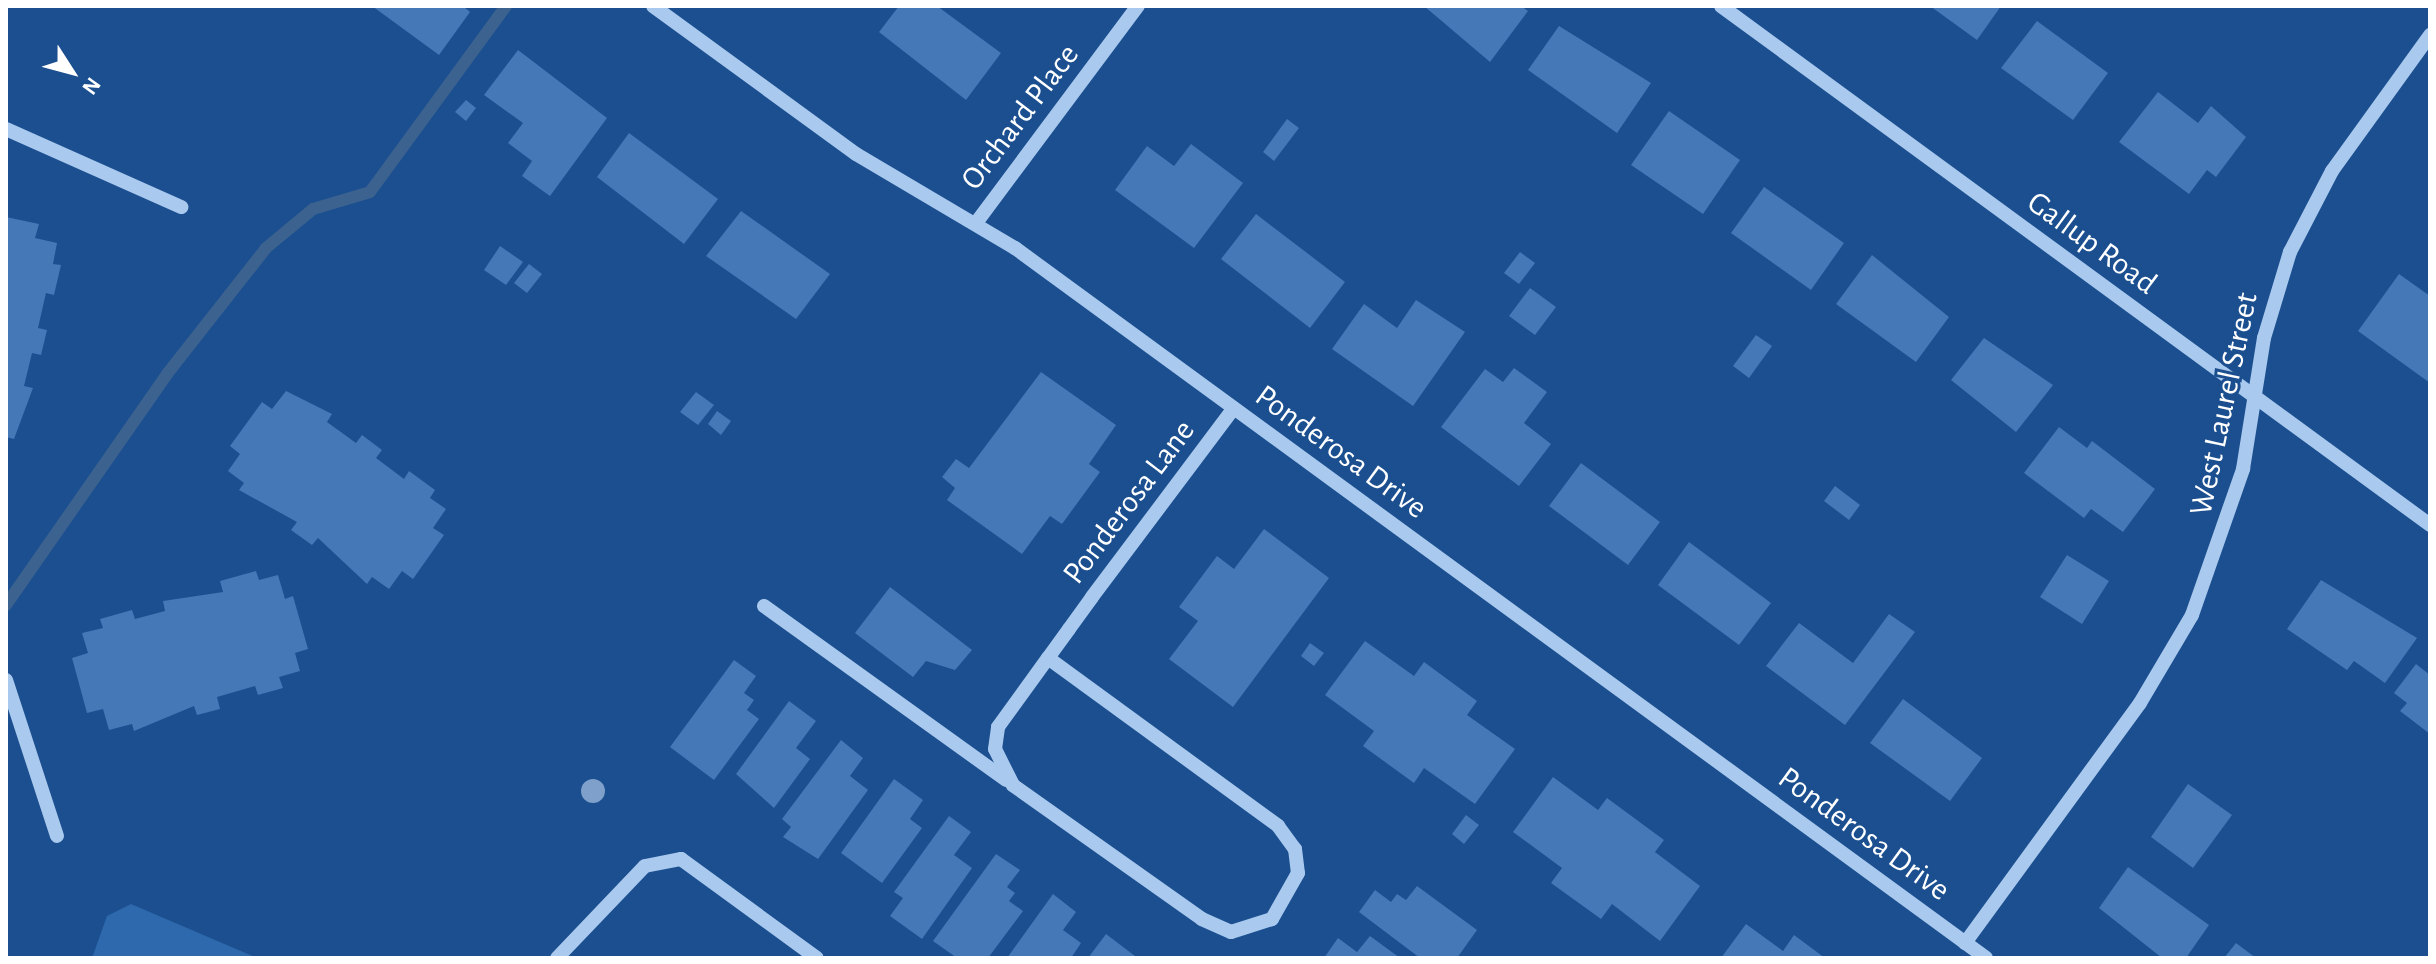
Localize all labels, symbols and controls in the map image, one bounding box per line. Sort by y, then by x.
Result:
north arrow [32,32,112,112]
street label: Orchard Place [953,37,1087,197]
text: N [78,73,105,99]
street label: Gallup Road [2020,183,2164,303]
street label: West Laurel Street [2182,289,2266,519]
street label: Ponderosa Drive [1248,377,1434,527]
street label: Ponderosa Lane [1055,412,1203,592]
street label: Ponderosa Drive [1771,759,1957,909]

